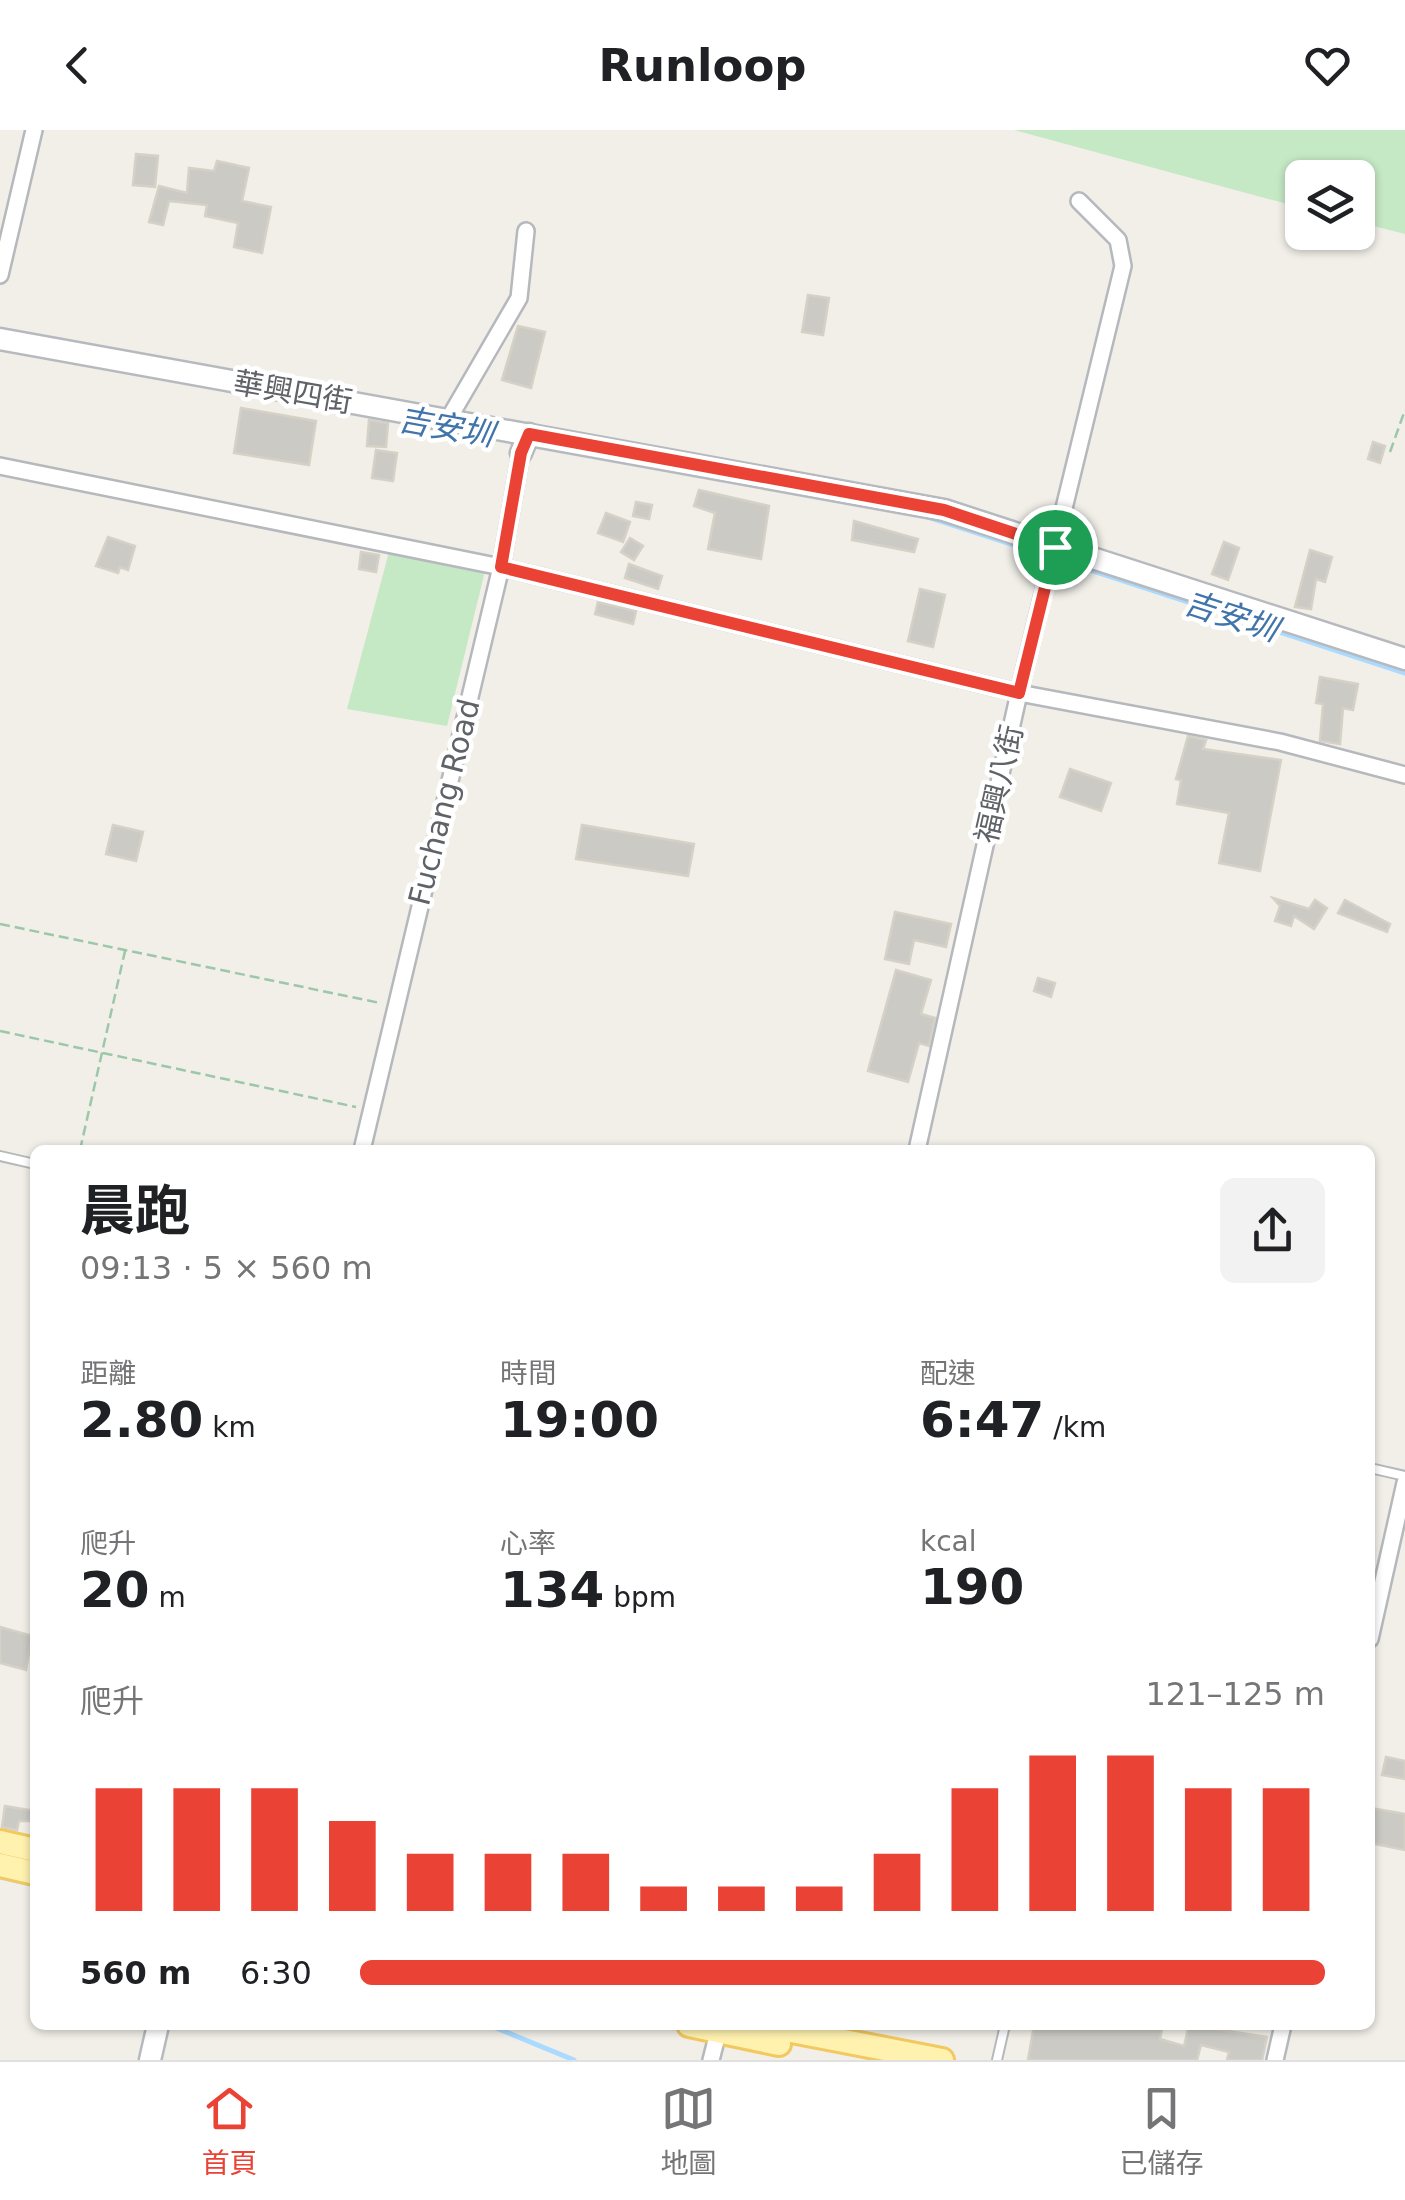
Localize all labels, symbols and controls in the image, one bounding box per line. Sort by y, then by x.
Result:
icon: back [50,38,105,93]
icon: heart [1300,38,1355,93]
text: Runloop [598,39,807,92]
map controls [1285,160,1375,250]
button: layers [1285,160,1375,250]
street label: 華興四街 [231,364,355,420]
water label: 吉安圳 [395,400,501,455]
pin [1013,505,1098,590]
icon: arrive [1028,520,1083,575]
water label: 吉安圳 [1179,583,1286,650]
street label: Fuchang Road [401,695,487,909]
street label: 福興八街 [968,722,1030,846]
button: share [1220,1178,1325,1283]
text: 晨跑 [80,1179,190,1243]
text: 09:13 · 5 × 560 m [80,1249,373,1287]
text: 距離 [80,1357,136,1390]
text: 時間 [500,1357,556,1390]
text: 配速 [920,1357,976,1390]
text: 2.80 [80,1391,203,1449]
text: 19:00 [500,1391,659,1449]
text: 6:47 [920,1391,1044,1449]
text: km [203,1411,256,1444]
text: /km [1044,1411,1106,1444]
text: kcal [920,1525,977,1558]
text: 爬升 [80,1527,136,1560]
text: 心率 [500,1527,556,1560]
text: 190 [920,1558,1024,1616]
text: 20 [80,1561,150,1619]
text: 134 [500,1561,604,1619]
text: m [150,1581,186,1614]
text: bpm [604,1581,676,1614]
text: 121–125 m [1146,1675,1325,1713]
text: 爬升 [80,1682,144,1720]
text: 560 m [80,1954,191,1992]
text: 6:30 [240,1954,312,1992]
tab: 首頁 [201,2081,258,2181]
tab: 地圖 [660,2081,717,2181]
tab: 已儲存 [1119,2081,1204,2181]

